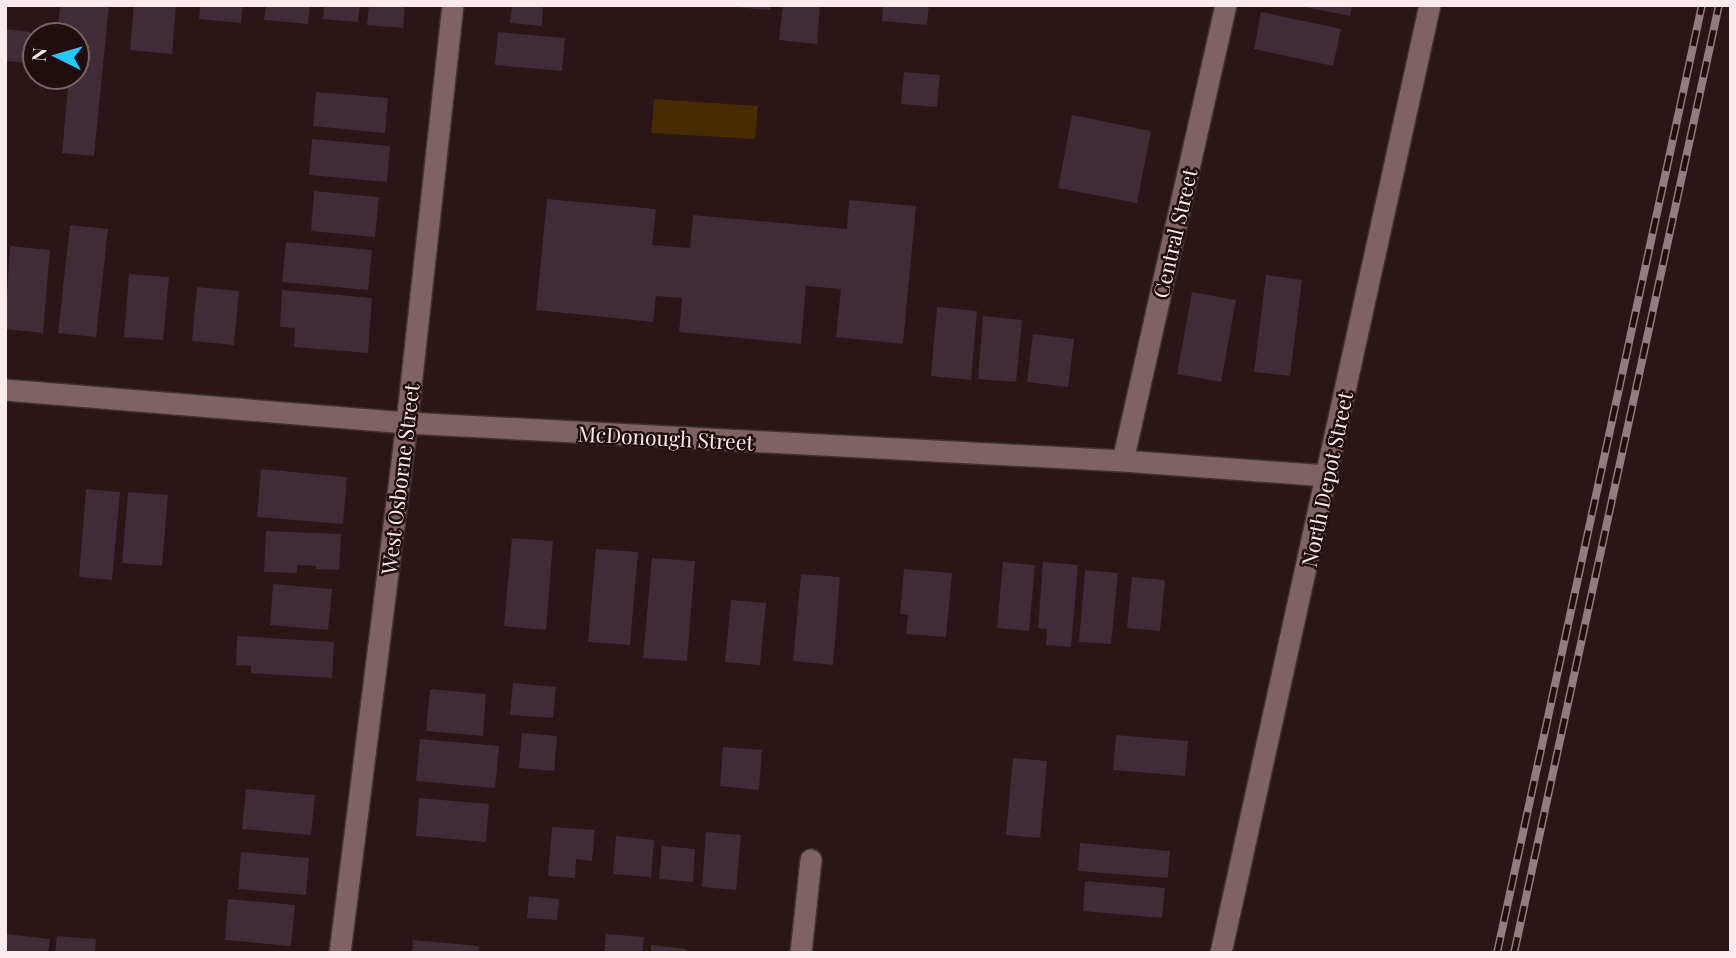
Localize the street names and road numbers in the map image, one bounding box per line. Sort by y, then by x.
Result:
street label: Central Street [1145,165,1203,301]
street label: West Osborne Street [373,381,425,577]
street label: North Depot Street [1294,388,1358,569]
street label: McDonough Street [577,418,755,456]

